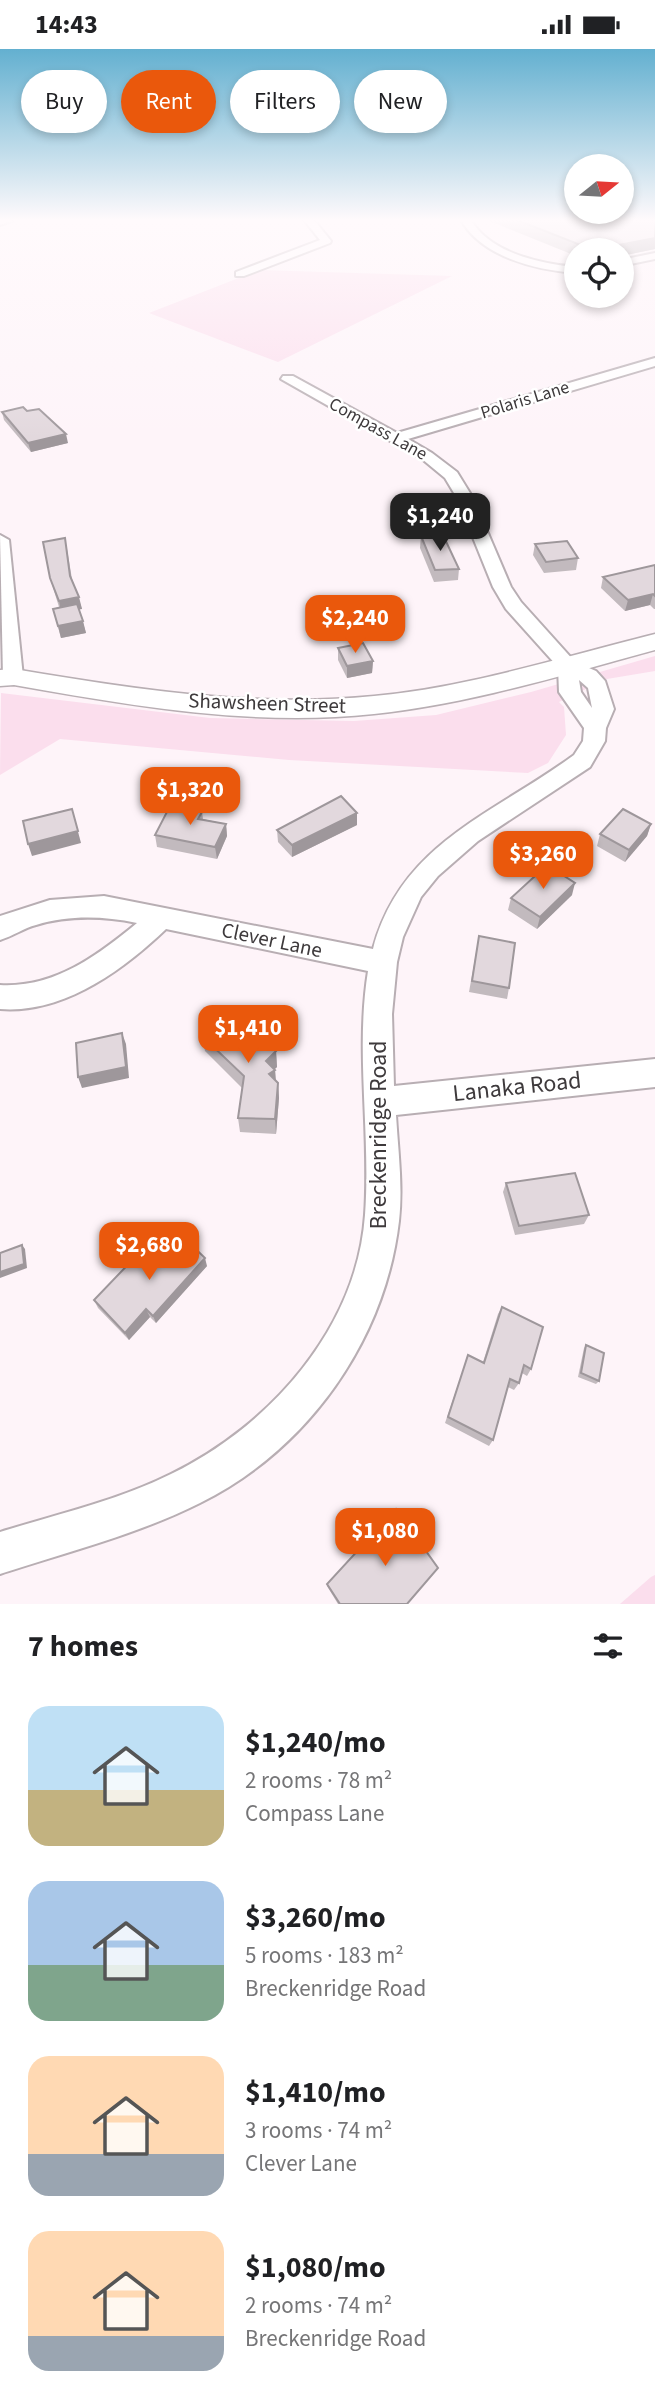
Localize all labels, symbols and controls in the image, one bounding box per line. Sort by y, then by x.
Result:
text: 14:43 [35,6,98,43]
chip: Buy [21,70,107,133]
chip: Rent [121,70,216,133]
chip: Filters [230,70,340,133]
chip: New [354,70,447,133]
north arrow [564,154,634,224]
map controls [564,154,634,308]
button: locate [564,238,634,308]
street label: Polaris Lane [478,375,573,425]
street label: Compass Lane [324,392,432,466]
pin: $1,240 [383,493,497,553]
text: $1,240 [406,499,474,532]
pin: $2,240 [298,595,412,655]
text: $2,240 [321,601,389,634]
street label: Shawsheen Street [188,685,346,721]
pin: $1,320 [133,767,247,827]
text: $1,320 [156,773,224,806]
pin: $3,260 [486,831,600,891]
text: $3,260 [509,837,577,870]
street label: Clever Lane [219,915,325,965]
pin: $1,410 [191,1005,305,1065]
text: $1,410 [214,1011,282,1044]
street label: Breckenridge Road [361,1040,396,1230]
street label: Lanaka Road [451,1063,583,1111]
pin: $2,680 [92,1223,206,1282]
text: $2,680 [115,1228,183,1261]
pin: $1,080 [328,1509,442,1568]
text: $1,080 [351,1514,419,1547]
text: 7 homes [28,1625,138,1668]
icon: filters [589,1627,627,1665]
text: $1,240/mo [245,1721,386,1764]
icon: home [84,1734,168,1818]
text: 2 rooms · 78 m² [245,1764,392,1797]
text: Compass Lane [245,1797,384,1830]
text: $3,260/mo [245,1896,386,1939]
icon: home [84,1909,168,1993]
text: 5 rooms · 183 m² [245,1939,404,1972]
text: Breckenridge Road [245,1972,426,2005]
text: $1,410/mo [245,2071,386,2114]
icon: home [84,2084,168,2168]
text: 3 rooms · 74 m² [245,2114,392,2147]
text: Clever Lane [245,2147,357,2180]
text: $1,080/mo [245,2246,386,2289]
icon: home [84,2259,168,2343]
text: 2 rooms · 74 m² [245,2289,392,2322]
text: Breckenridge Road [245,2322,426,2355]

